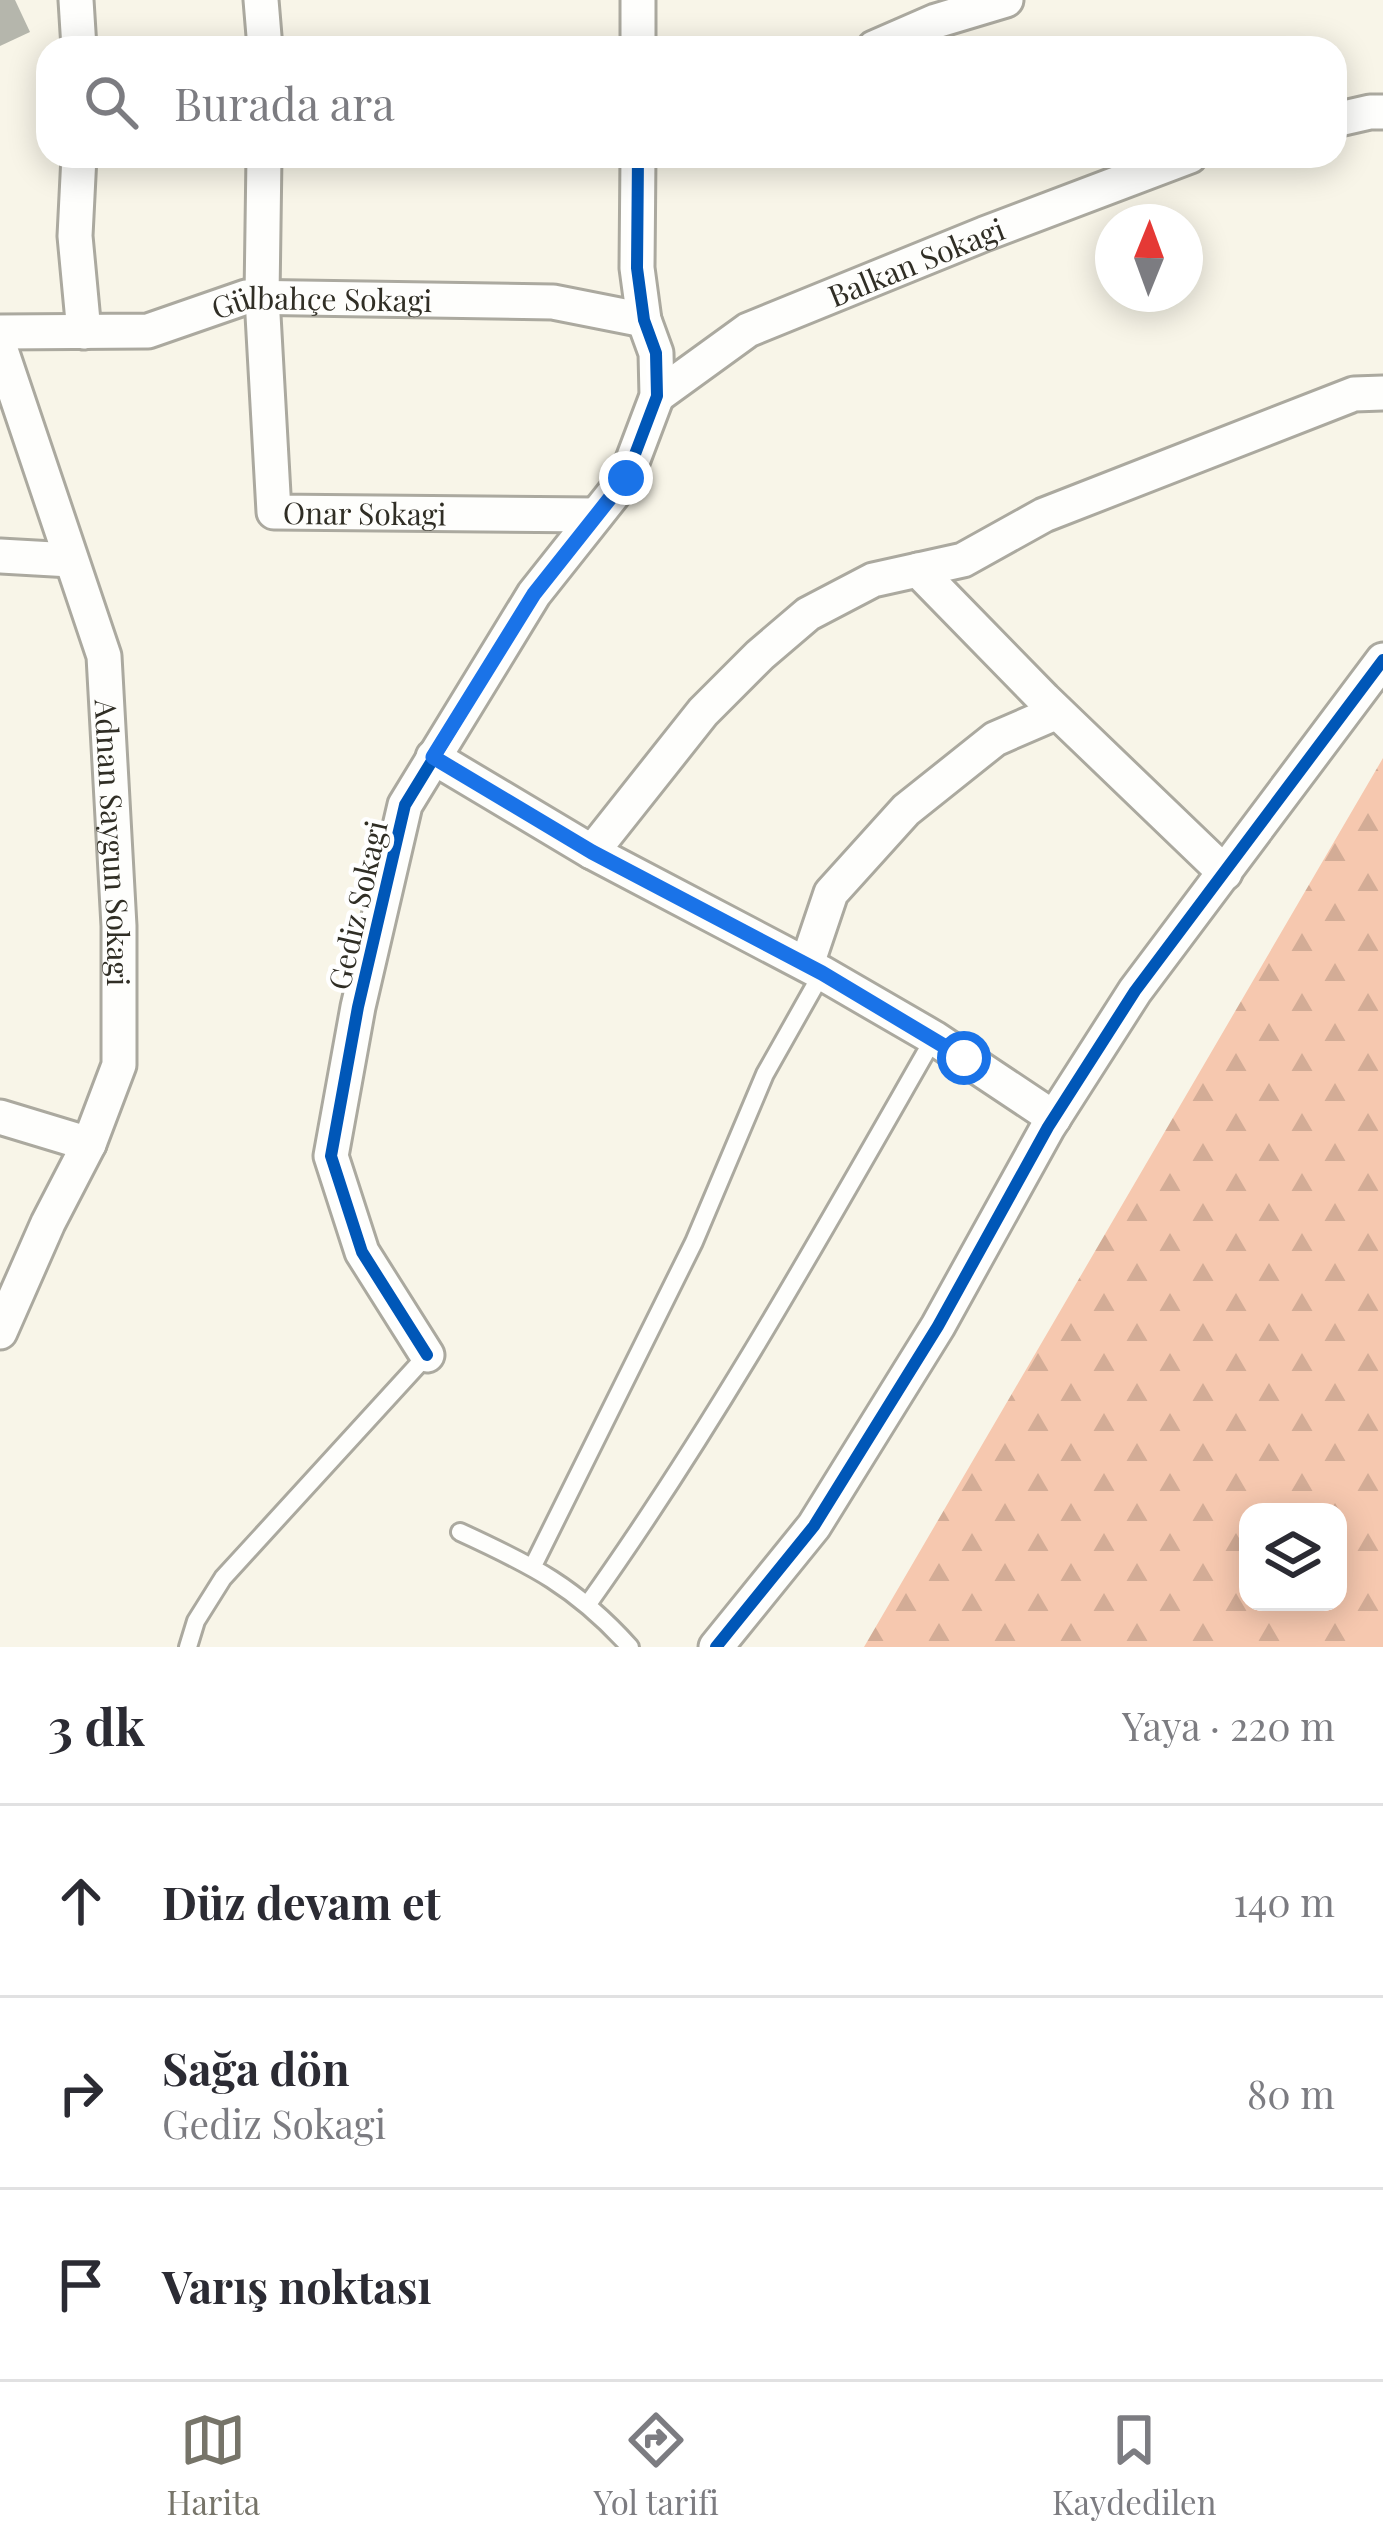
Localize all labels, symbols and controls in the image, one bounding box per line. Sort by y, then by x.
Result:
search box [36,36,1347,168]
icon: search [78,69,144,135]
text: Burada ara [174,72,395,132]
north arrow [1095,204,1203,312]
street label: Balkan Sokagi [822,208,1010,315]
street label: Gülbahçe Sokagi [206,277,433,328]
route end [599,451,653,505]
street label: Onar Sokagi [283,492,447,534]
street label: Adnan Saygun Sokagi [86,697,139,986]
street label: Gediz Sokagi [318,816,396,993]
route start [937,1031,991,1085]
map controls [1239,1503,1347,1611]
button: layers [1239,1503,1347,1611]
text: 3 dk [48,1691,145,1759]
text: Yaya · 220 m [1122,1699,1335,1751]
icon: ahead [48,1868,114,1934]
text: Düz devam et [162,1871,441,1931]
text: 140 m [1234,1875,1335,1927]
text: Sağa dön [162,2037,350,2097]
icon: right [48,2060,114,2126]
text: 80 m [1247,2067,1335,2119]
text: Gediz Sokagi [162,2097,386,2149]
icon: arrive [48,2252,114,2318]
text: Varış noktası [162,2255,432,2315]
tab: Harita [167,2407,260,2523]
tab: Yol tarifi [593,2407,719,2523]
tab: Kaydedilen [1052,2407,1216,2523]

